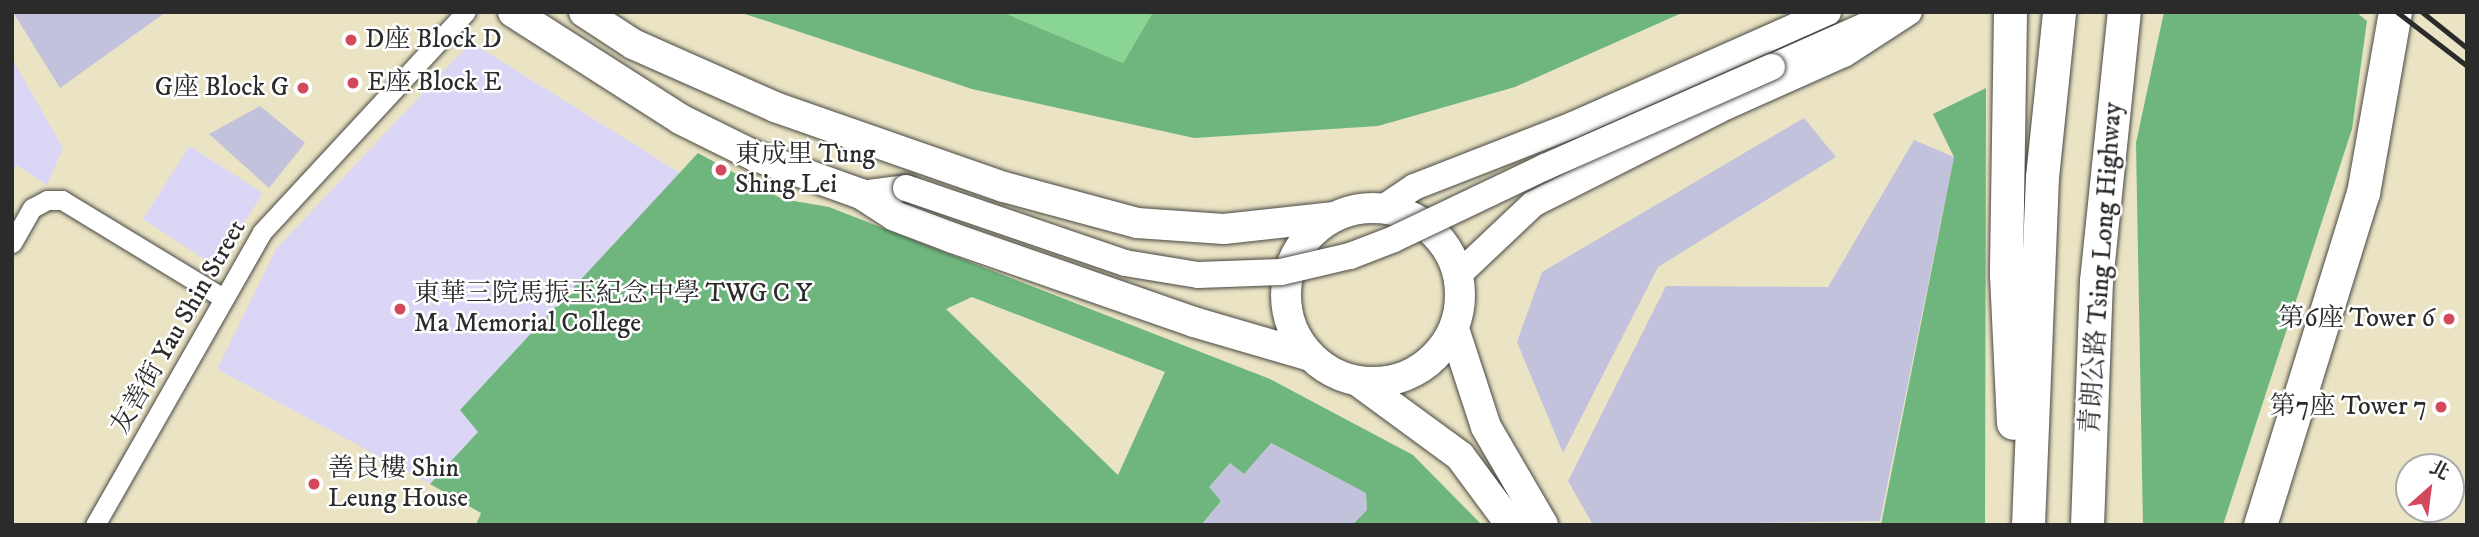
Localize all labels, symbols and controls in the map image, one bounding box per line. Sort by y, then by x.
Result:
place label: D座 Block D [365,24,502,56]
marker: D座 Block D [343,32,359,48]
place label: E座 Block E [367,67,502,99]
place label: G座 Block G [155,72,289,104]
marker: E座 Block E [345,75,361,91]
marker: G座 Block G [295,80,311,96]
street label: 青朗公路 Tsing Long Highway [2075,101,2129,435]
place label: 東成里 Tung Shing Lei [735,139,875,200]
marker: 東成里 Tung Shing Lei [713,162,729,178]
street label: 友善街 Yau Shin Street [105,214,253,440]
place label: 東華三院馬振玉紀念中學 TWG C Y Ma Memorial College [414,278,812,340]
marker: 東華三院馬振玉紀念中學 TWG C Y Ma Memorial College [392,301,408,317]
place label: 第6座 Tower 6 [2278,303,2435,335]
marker: 第6座 Tower 6 [2441,311,2457,327]
place label: 第7座 Tower 7 [2270,391,2427,423]
marker: 第7座 Tower 7 [2433,399,2449,415]
place label: 善良樓 Shin Leung House [328,453,468,514]
north arrow [2395,453,2465,523]
text: 北 [2425,456,2453,485]
marker: 善良樓 Shin Leung House [306,476,322,492]

